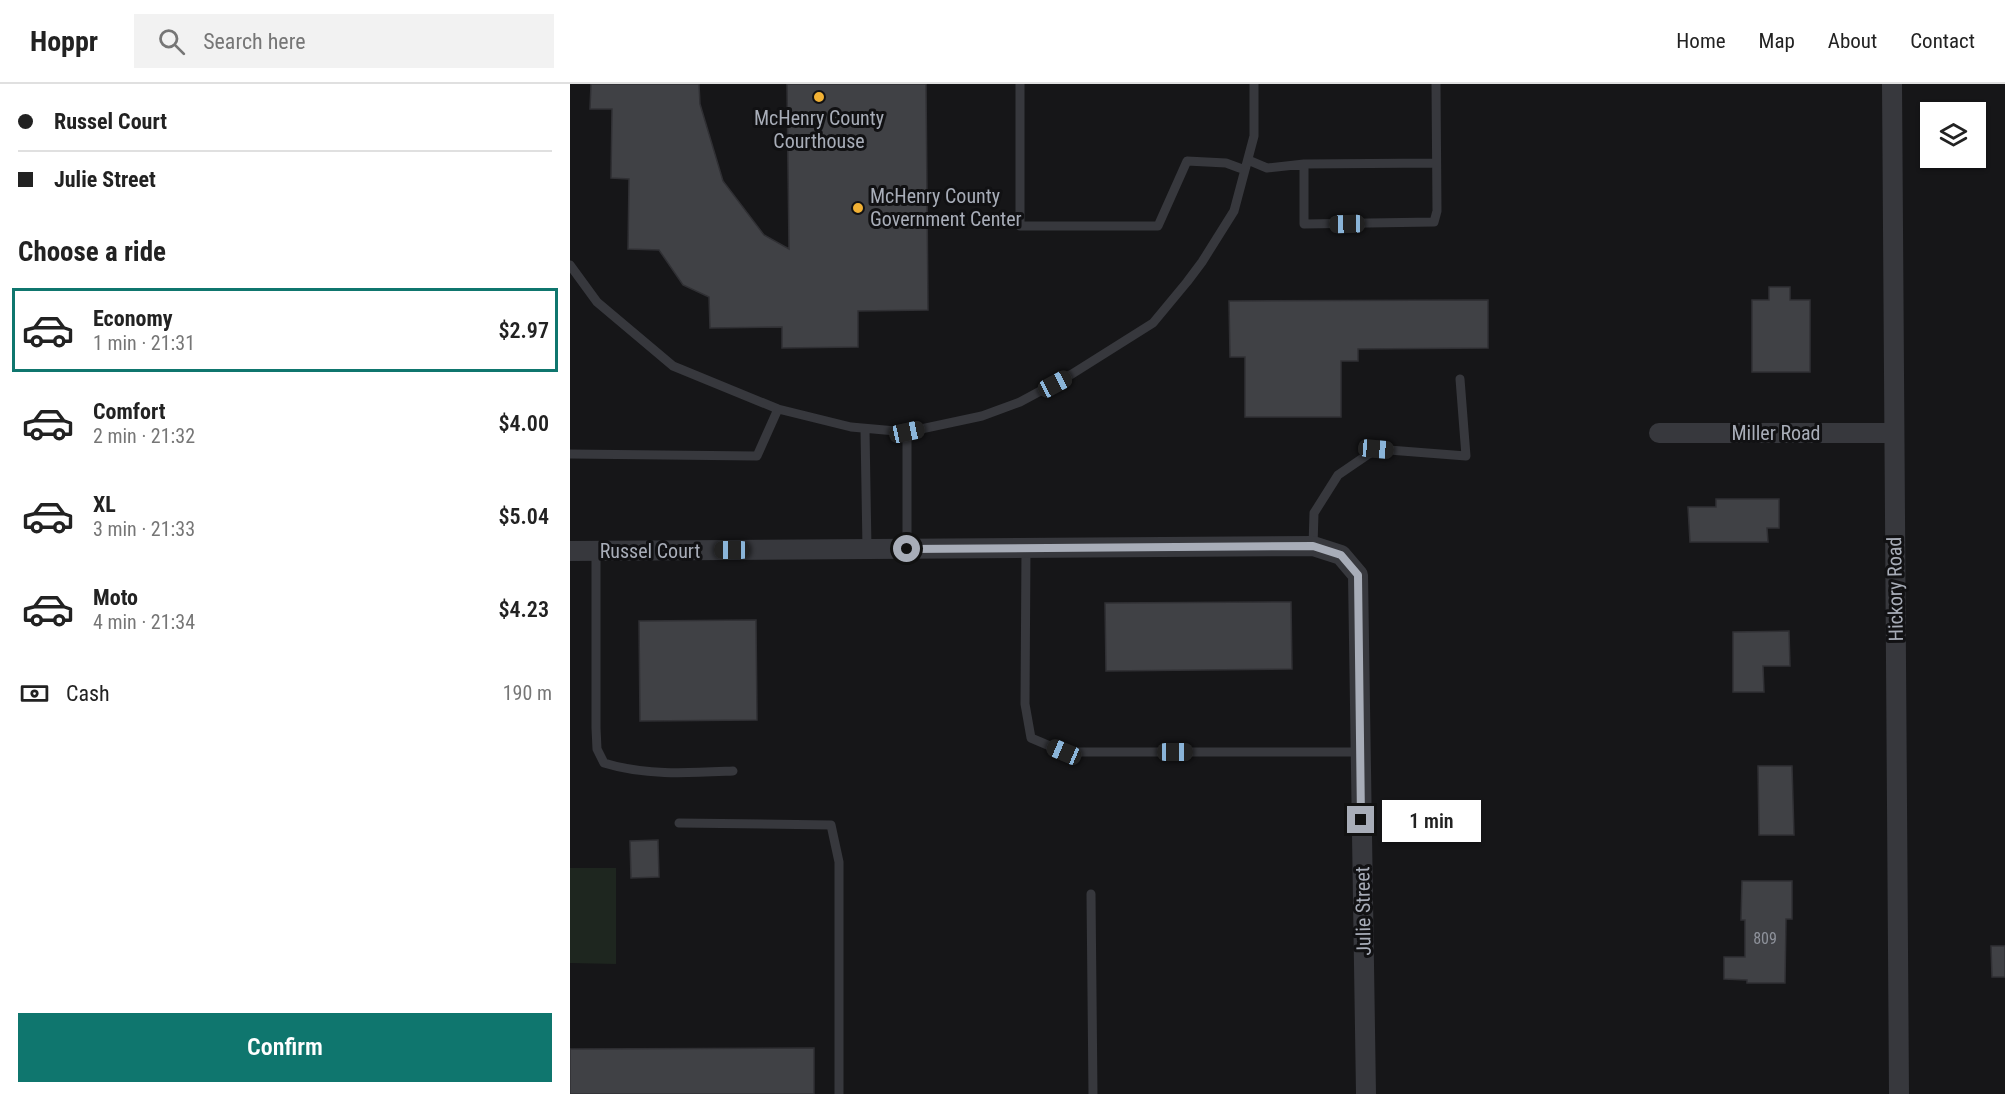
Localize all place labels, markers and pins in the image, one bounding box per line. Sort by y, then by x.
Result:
marker: McHenry County Courthouse [812,90,826,104]
place label: McHenry County Courthouse [754,106,884,153]
place label: McHenry County Government Center [870,184,1022,231]
marker: McHenry County Government Center [851,201,865,215]

